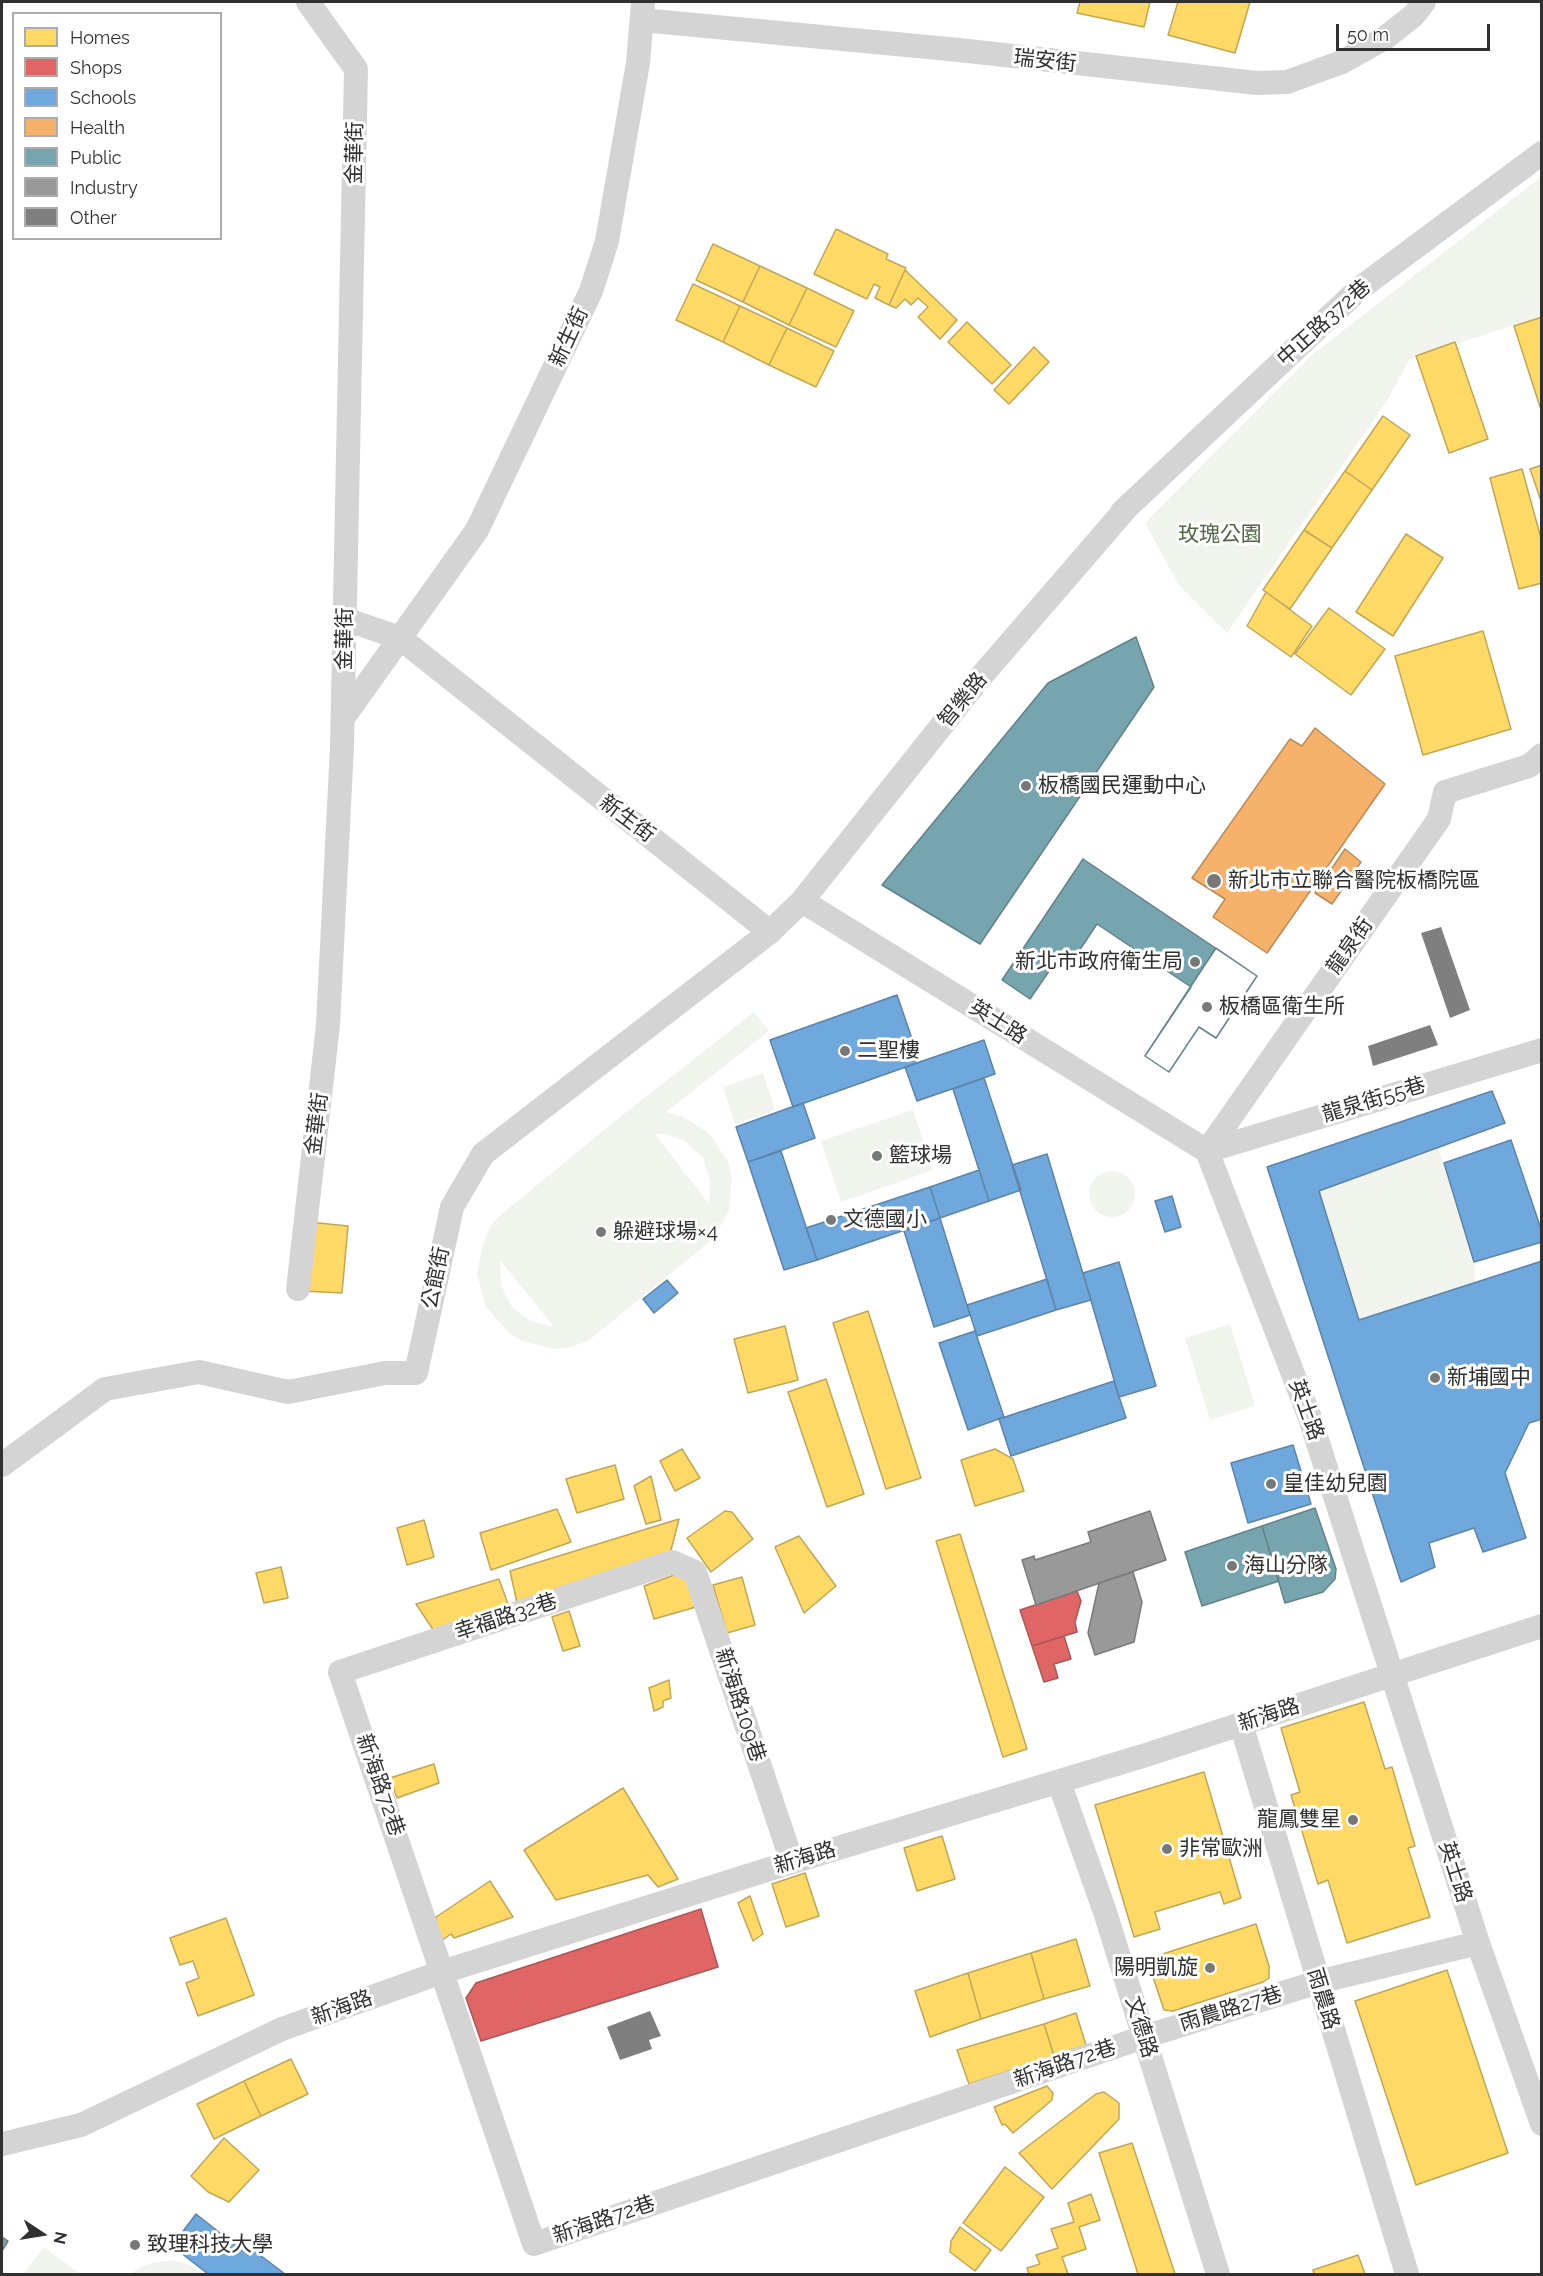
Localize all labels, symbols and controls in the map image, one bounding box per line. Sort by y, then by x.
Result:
legend [12,12,222,240]
scale bar [1339,12,1494,50]
text: 50 m [1347,24,1389,45]
text: Homes [70,27,130,48]
street label: 瑞安街 [1012,45,1078,77]
text: Shops [70,57,122,78]
text: Schools [70,87,136,108]
text: Health [70,117,125,138]
street label: 金華街 [342,121,368,185]
text: Public [70,147,122,168]
text: Industry [70,177,138,198]
text: Other [70,207,117,228]
street label: 中正路372巷 [1272,274,1376,372]
street label: 新生街 [544,303,594,371]
park label: 玫瑰公園 [1178,522,1262,548]
street label: 金華街 [332,607,358,671]
street label: 智樂路 [933,668,993,732]
place label: 板橋國民運動中心 [1038,773,1206,799]
marker: 板橋國民運動中心 [1019,779,1033,793]
street label: 新生街 [594,790,660,848]
place label: 新北市立聯合醫院板橋院區 [1228,868,1480,894]
marker: 新北市立聯合醫院板橋院區 [1205,872,1223,890]
street label: 龍泉街 [1322,913,1378,979]
place label: 新北市政府衛生局 [1015,949,1183,975]
marker: 新北市政府衛生局 [1188,955,1202,969]
place label: 板橋區衛生所 [1219,994,1345,1020]
street label: 英士路 [965,995,1031,1049]
marker: 板橋區衛生所 [1200,1000,1214,1014]
place label: 二聖樓 [857,1038,920,1064]
marker: 二聖樓 [838,1044,852,1058]
street label: 龍泉街55巷 [1319,1072,1429,1128]
street label: 金華街 [301,1091,333,1157]
place label: 籃球場 [889,1143,952,1169]
marker: 籃球場 [870,1149,884,1163]
place label: 文德國小 [843,1207,927,1233]
marker: 文德國小 [824,1213,838,1227]
place label: 躲避球場×4 [613,1219,718,1245]
marker: 躲避球場×4 [594,1225,608,1239]
street label: 公館街 [417,1245,455,1311]
place label: 新埔國中 [1447,1365,1531,1391]
marker: 新埔國中 [1428,1371,1442,1385]
street label: 英士路 [1283,1376,1329,1444]
place label: 皇佳幼兒園 [1283,1471,1388,1497]
marker: 皇佳幼兒園 [1264,1477,1278,1491]
place label: 海山分隊 [1244,1553,1328,1579]
marker: 海山分隊 [1225,1559,1239,1573]
street label: 幸福路32巷 [452,1589,560,1645]
street label: 新海路109巷 [710,1645,770,1765]
street label: 新海路 [1235,1693,1303,1737]
street label: 新海路72巷 [351,1731,409,1839]
place label: 龍鳳雙星 [1257,1807,1341,1833]
marker: 龍鳳雙星 [1346,1813,1360,1827]
place label: 非常歐洲 [1179,1836,1263,1862]
street label: 新海路 [771,1837,839,1879]
street label: 英士路 [1433,1838,1477,1906]
marker: 非常歐洲 [1160,1842,1174,1856]
place label: 陽明凱旋 [1114,1955,1198,1981]
marker: 陽明凱旋 [1203,1961,1217,1975]
street label: 雨農路 [1302,1965,1344,2033]
street label: 雨農路27巷 [1177,1981,1285,2037]
street label: 新海路 [308,1985,376,2031]
street label: 文德路 [1120,1993,1162,2061]
street label: 新海路72巷 [1011,2035,1119,2093]
street label: 新海路72巷 [550,2191,658,2249]
north arrow [12,2204,72,2264]
text: N [50,2230,71,2246]
place label: 致理科技大學 [147,2232,273,2258]
marker: 致理科技大學 [128,2238,142,2252]

